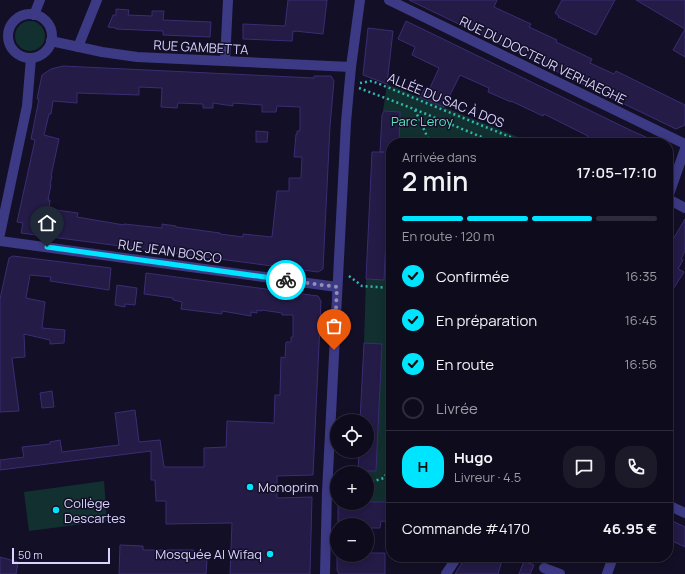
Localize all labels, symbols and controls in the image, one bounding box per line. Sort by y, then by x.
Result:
street label: RUE DU DOCTEUR VERHAEGHE [457,12,629,108]
street label: RUE GAMBETTA [153,36,249,58]
street label: ALLÉE DU SAC À DOS [385,68,507,132]
park label: Parc Leroy [391,112,453,130]
text: Arrivée dans [402,148,477,166]
text: 17:05–17:10 [577,162,657,183]
text: 2 min [402,163,468,199]
pin [30,206,64,247]
icon: home [36,212,58,234]
text: En route · 120 m [402,227,494,245]
street label: RUE JEAN BOSCO [117,235,224,267]
courier [266,260,306,300]
icon: check [402,265,424,287]
text: Confirmée [436,266,509,287]
text: 16:35 [625,267,657,285]
icon: bike [275,269,297,291]
pin [317,309,351,350]
icon: check [402,309,424,331]
text: En préparation [436,310,537,331]
text: 16:45 [625,311,657,329]
icon: bag [323,315,345,337]
icon: check [402,353,424,375]
text: En route [436,354,494,375]
text: 16:56 [624,355,657,373]
text: Livrée [436,398,478,419]
map controls [330,414,374,562]
button: locate [330,414,374,458]
button: chat [563,446,605,488]
button: phone [615,446,657,488]
text: Hugo [454,447,493,468]
text: H [418,456,428,477]
button: + [330,466,374,510]
text: Livreur · 4.5 [454,468,521,486]
place label: Monoprim [258,478,318,496]
marker: Monoprim [245,482,255,492]
place label: Collège Descartes [64,494,126,527]
marker: Collège Descartes [51,505,61,515]
button: − [330,518,374,562]
text: Commande #4170 [402,518,530,539]
text: 46.95 € [603,518,657,539]
place label: Mosquée Al Wifaq [155,545,262,563]
scale bar [12,546,110,565]
text: 50 m [18,547,43,562]
marker: Mosquée Al Wifaq [265,549,275,559]

